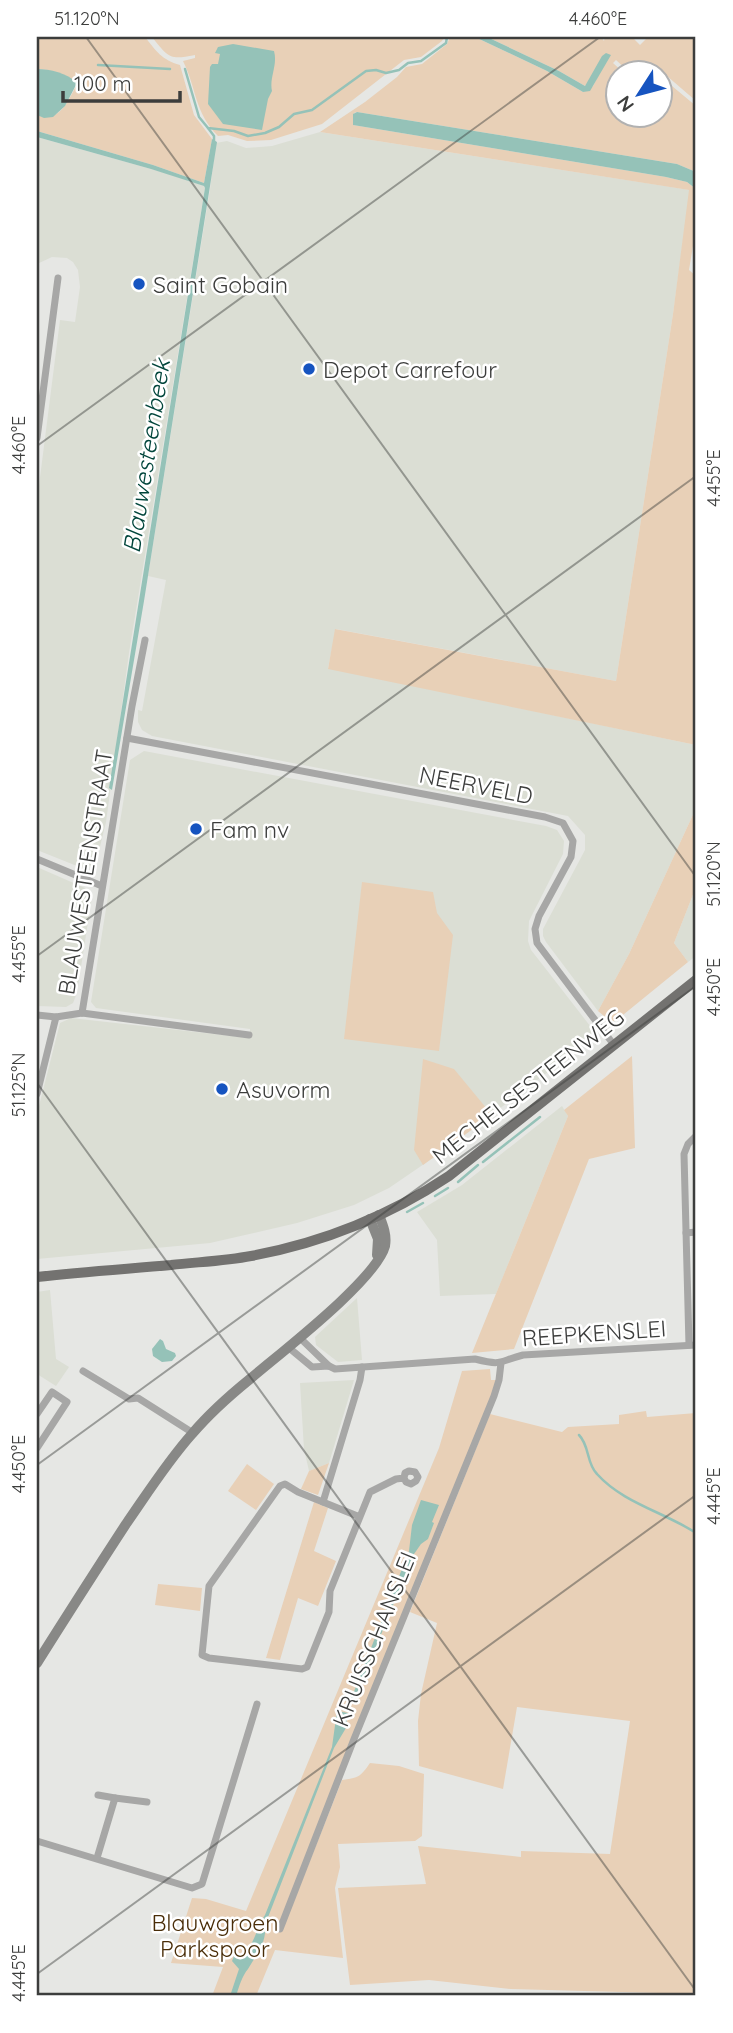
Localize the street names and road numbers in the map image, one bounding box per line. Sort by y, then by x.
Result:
street label: BLAUWESTEENSTRAAT [51,747,119,997]
street label: NEERVELD [417,760,535,810]
street label: MECHELSESTEENWEG [426,1002,630,1170]
street label: REEPKENSLEI [521,1313,667,1353]
street label: KRUISSCHANSLEI [326,1547,422,1731]

